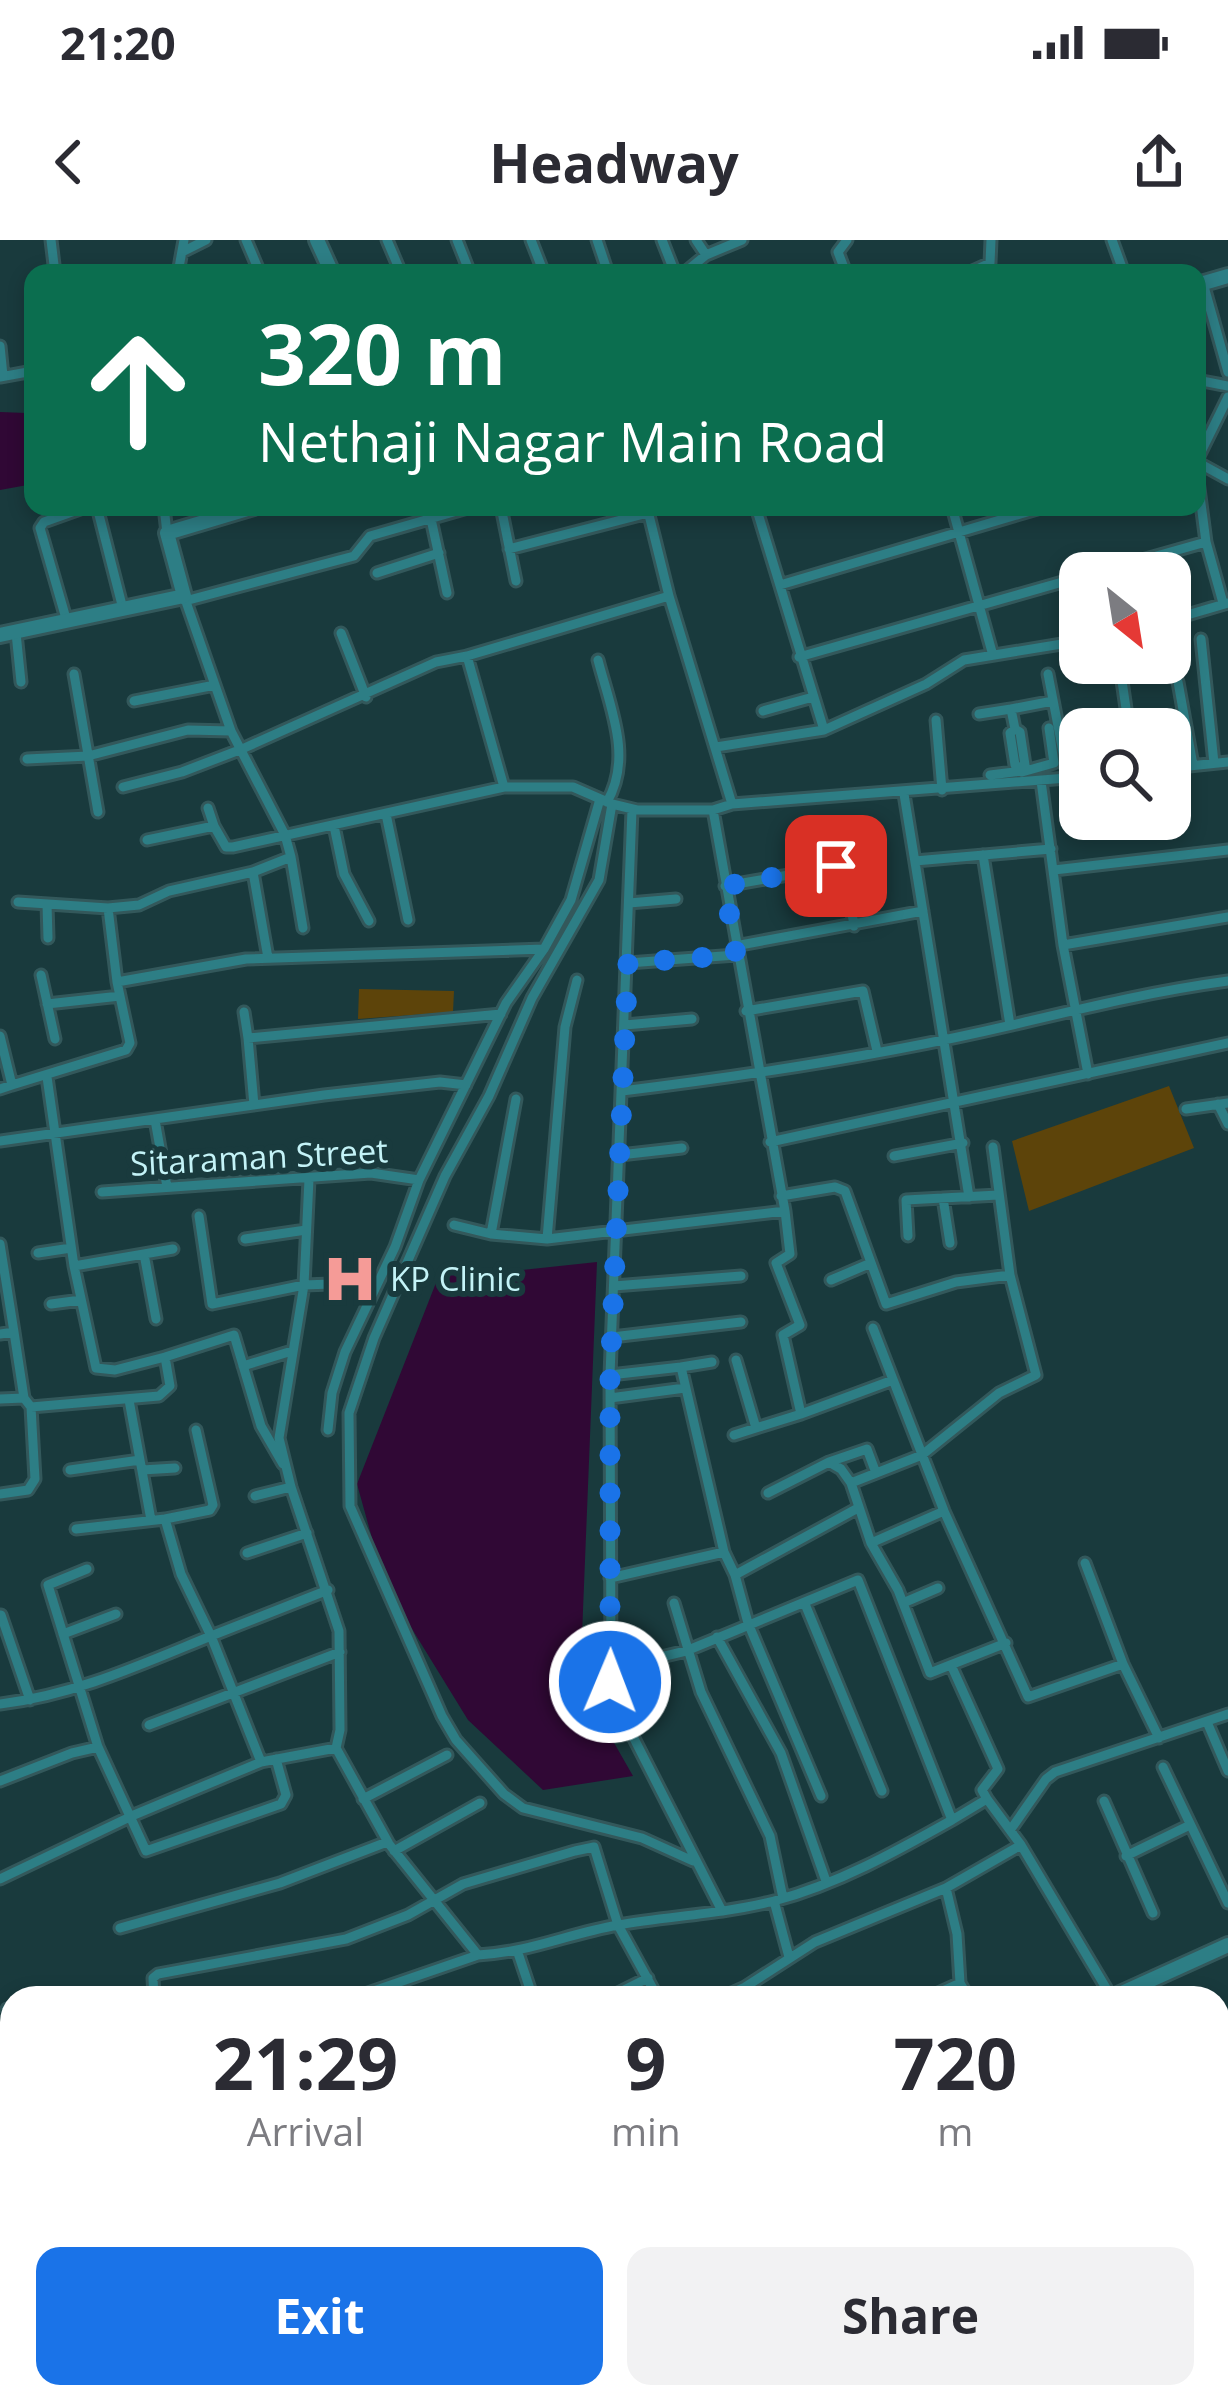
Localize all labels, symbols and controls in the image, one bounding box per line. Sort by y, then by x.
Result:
text: 21:20 [60,12,176,73]
text: Headway [489,125,739,199]
icon: back [36,129,102,195]
icon: share [1126,129,1192,195]
text: 320 m [258,295,506,410]
icon: ahead [60,312,216,468]
text: Nethaji Nagar Main Road [258,404,887,478]
north arrow [1059,552,1191,684]
map controls [1059,552,1191,840]
button: search [1059,708,1191,840]
pin [785,815,887,917]
icon: arrive [803,833,869,899]
street label: Sitaraman Street [129,1127,389,1186]
hospital icon: KP Clinic [321,1250,379,1308]
place label: KP Clinic [390,1256,520,1301]
position arrow [547,1619,673,1745]
text: 21:29 [213,2013,398,2111]
text: 9 [625,2013,666,2111]
text: 720 [894,2013,1017,2111]
text: Arrival [247,2104,364,2157]
text: min [611,2104,681,2157]
text: m [937,2104,973,2157]
button: Exit [36,2247,603,2385]
button: Share [627,2247,1194,2385]

